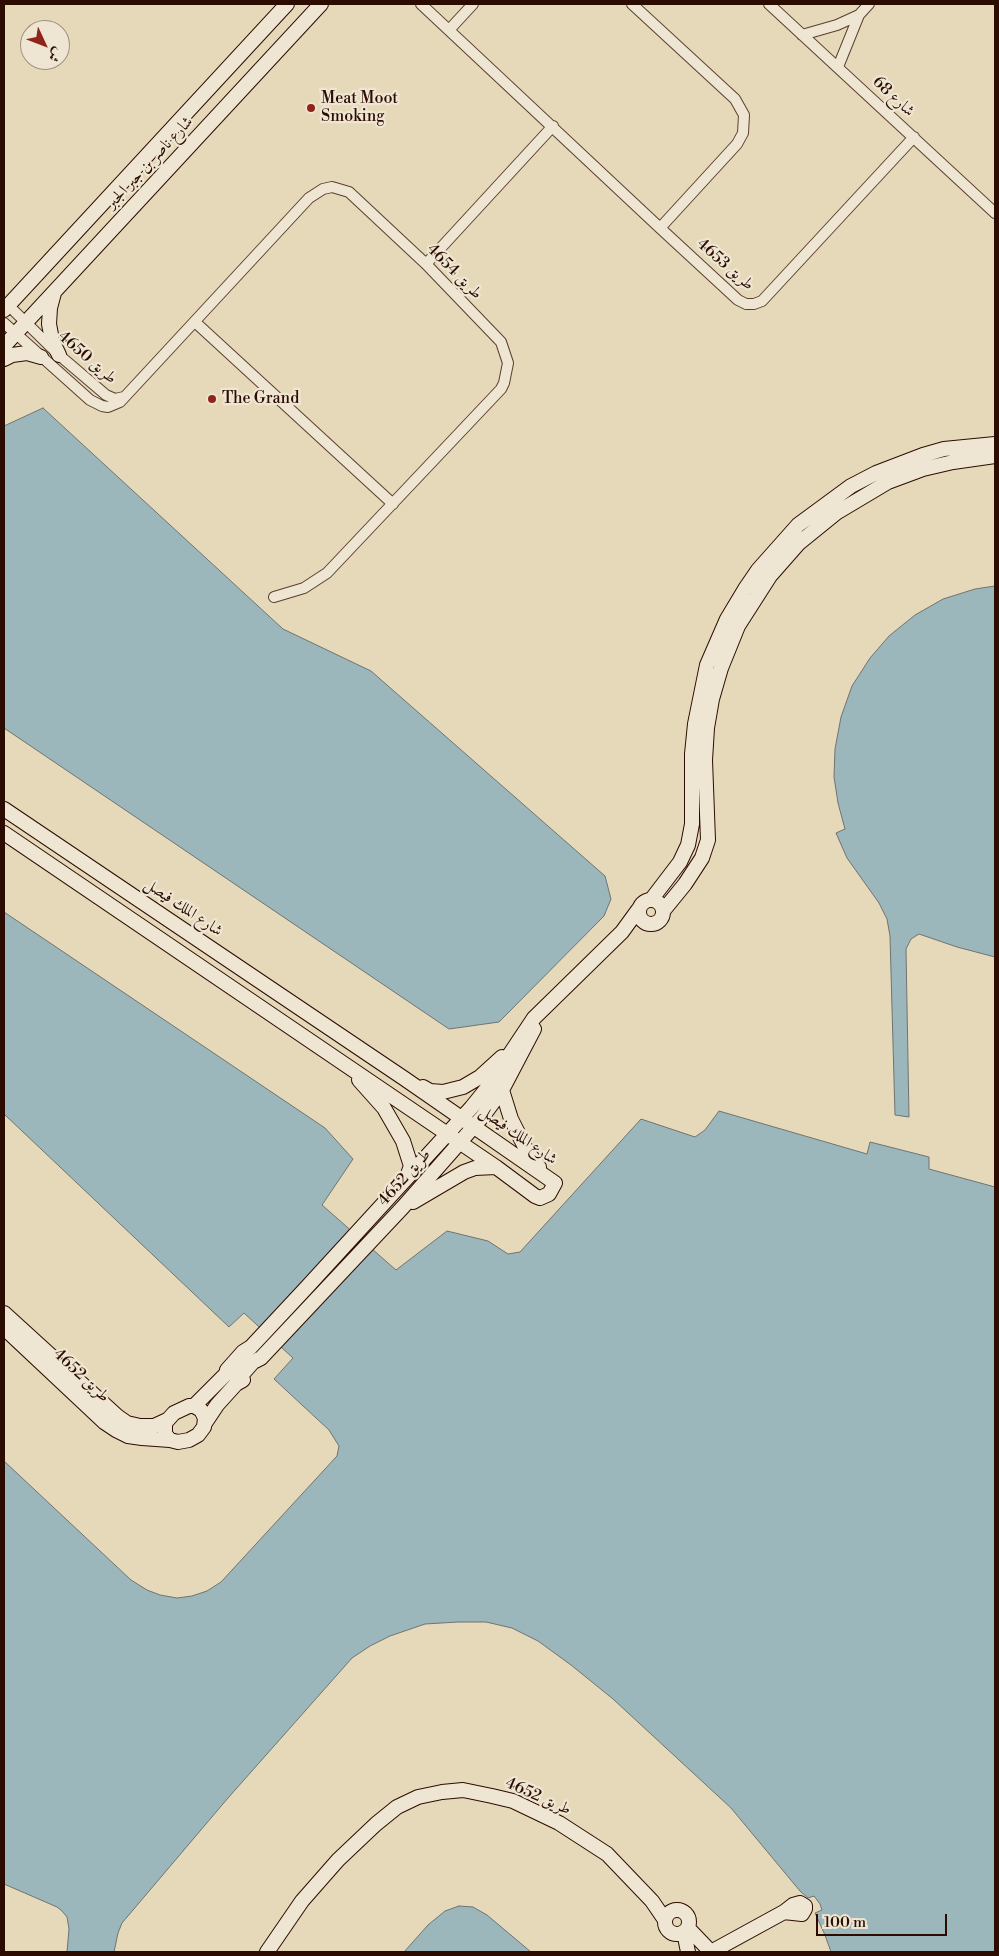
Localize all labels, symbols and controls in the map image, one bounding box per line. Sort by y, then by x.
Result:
north arrow [20,20,70,70]
text: ش [44,43,67,66]
street label: شارع 68 [868,73,918,121]
place label: Meat Moot Smoking [321,89,398,127]
marker: Meat Moot Smoking [305,102,317,114]
street label: شارع ناصر بن جبر الجبر [102,113,198,213]
street label: طريق 4653 [693,235,757,295]
street label: طريق 4654 [422,240,486,304]
street label: طريق 4650 [54,327,120,389]
place label: The Grand [222,389,299,409]
marker: The Grand [206,393,218,405]
street label: شارع الملك فيصل [140,875,226,941]
street label: شارع الملك فيصل [476,1102,560,1170]
street label: طريق 4652 [375,1146,435,1210]
street label: طريق 4652 [49,1345,113,1407]
street label: طريق 4652 [502,1774,574,1820]
scale bar [819,1904,950,1936]
text: 100 m [824,1913,866,1932]

